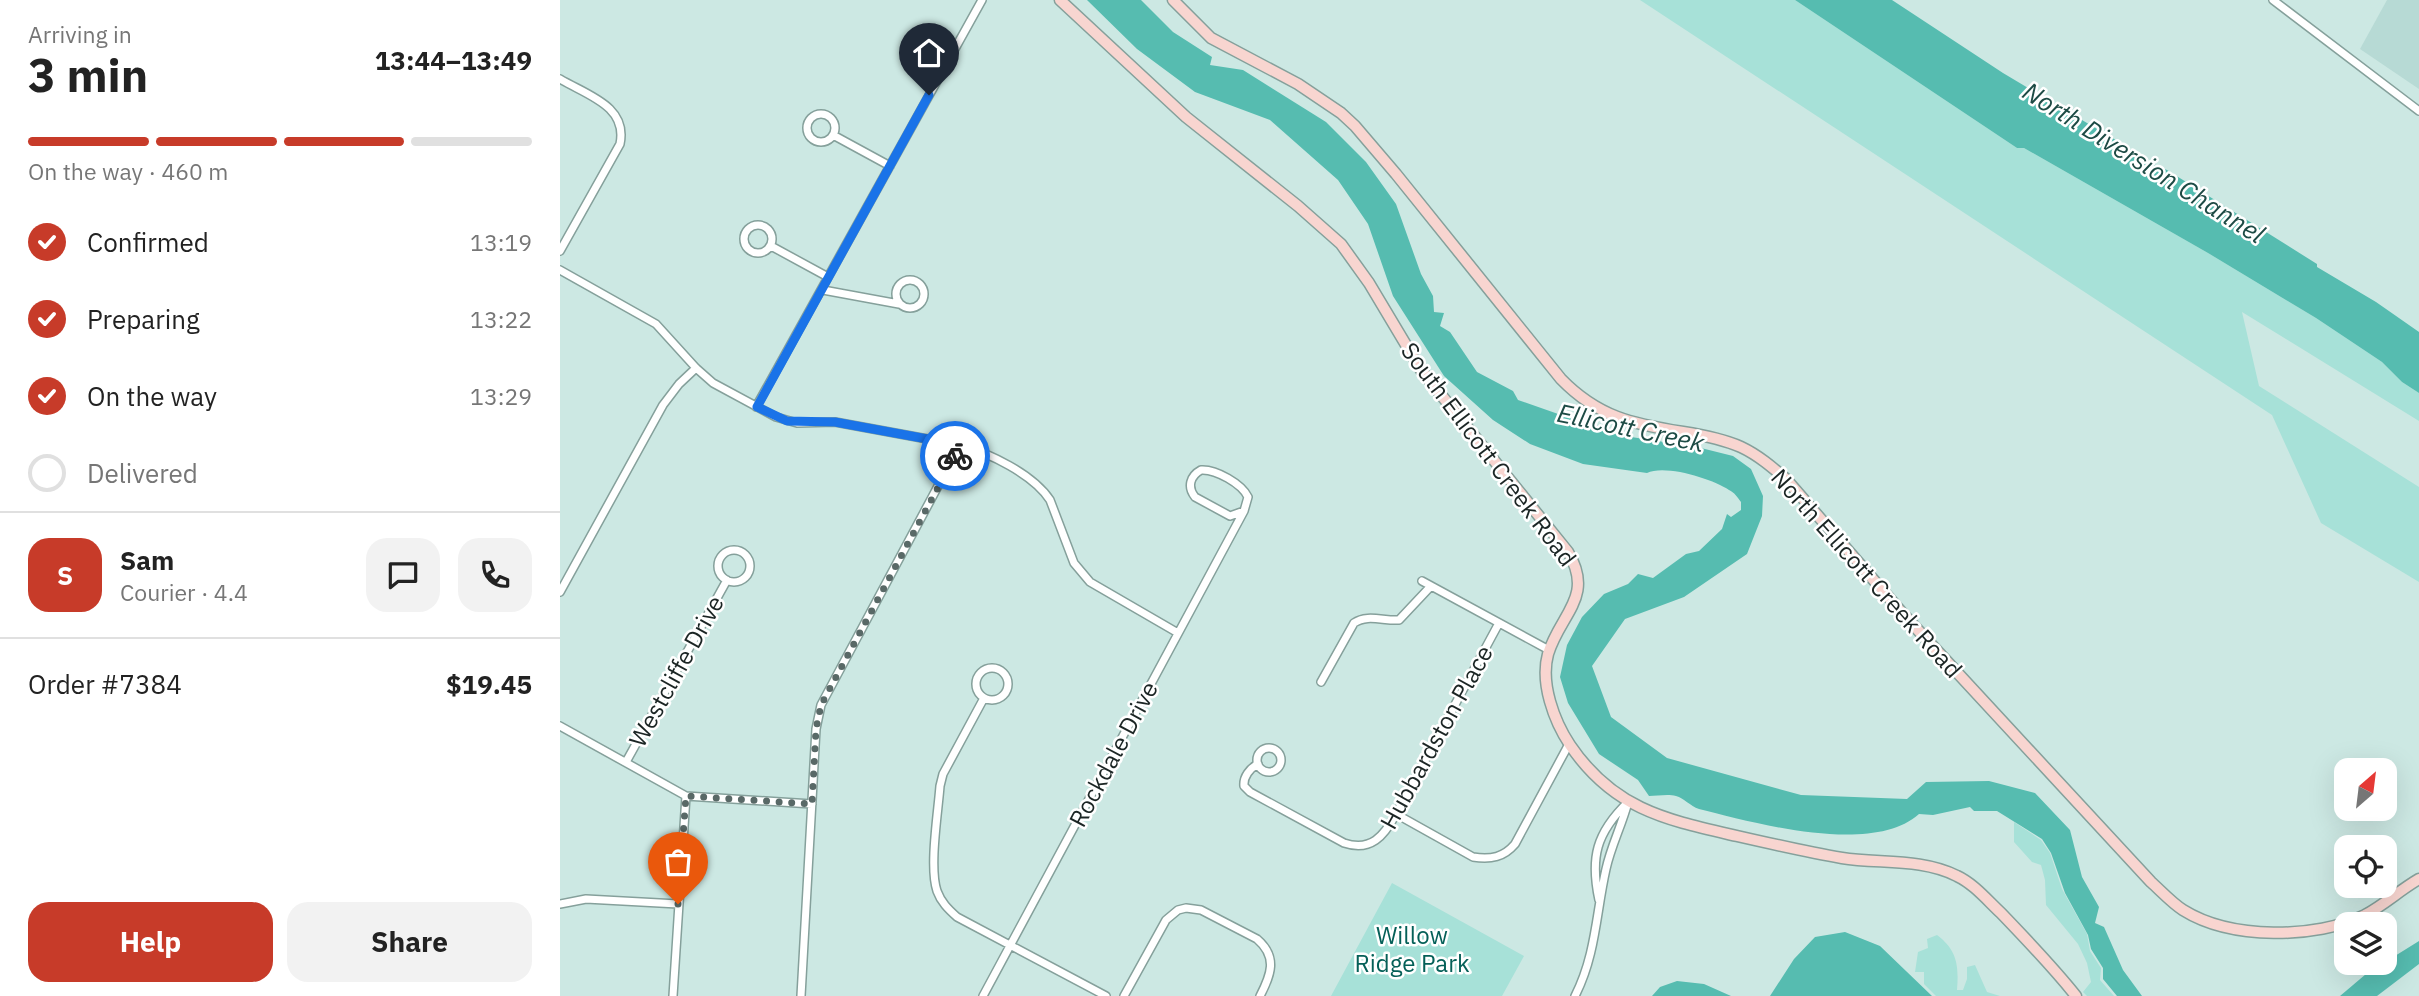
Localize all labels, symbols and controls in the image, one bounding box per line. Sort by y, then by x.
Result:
text: Arriving in [28,19,132,49]
pin [899,23,959,95]
icon: home [910,34,948,72]
text: 13:44–13:49 [375,43,532,77]
text: 3 min [28,45,148,105]
water label: North Diversion Channel [2017,74,2271,250]
text: On the way · 460 m [28,156,228,186]
icon: check [28,223,66,261]
text: Confirmed [87,225,209,259]
text: 13:19 [470,227,532,257]
icon: check [28,300,66,338]
text: Preparing [87,302,200,336]
text: 13:22 [470,304,532,334]
street label: South Ellicott Creek Road [1394,335,1584,573]
icon: check [28,377,66,415]
text: On the way [87,379,217,413]
text: 13:29 [470,381,532,411]
water label: Ellicott Creek [1554,395,1708,459]
courier [920,421,990,491]
icon: bike [936,437,974,475]
text: Delivered [87,456,198,490]
street label: North Ellicott Creek Road [1764,462,1970,684]
button: chat [366,538,440,612]
button: phone [458,538,532,612]
text: Sam [120,543,174,577]
text: S [57,558,73,592]
text: Courier · 4.4 [120,577,248,607]
street label: Westcliffe Drive [621,589,731,753]
street label: Hubbardston Place [1372,639,1500,835]
text: Order #7384 [28,667,182,701]
text: $19.45 [446,667,532,701]
street label: Rockdale Drive [1061,676,1165,832]
north arrow [2334,758,2398,821]
map controls [2334,758,2397,975]
pin [648,832,708,904]
button: locate [2334,835,2397,898]
icon: bag [659,843,697,881]
button: Help [28,902,273,982]
button: Share [287,902,532,982]
button: layers [2334,912,2397,975]
park label: Willow Ridge Park [1354,919,1470,979]

